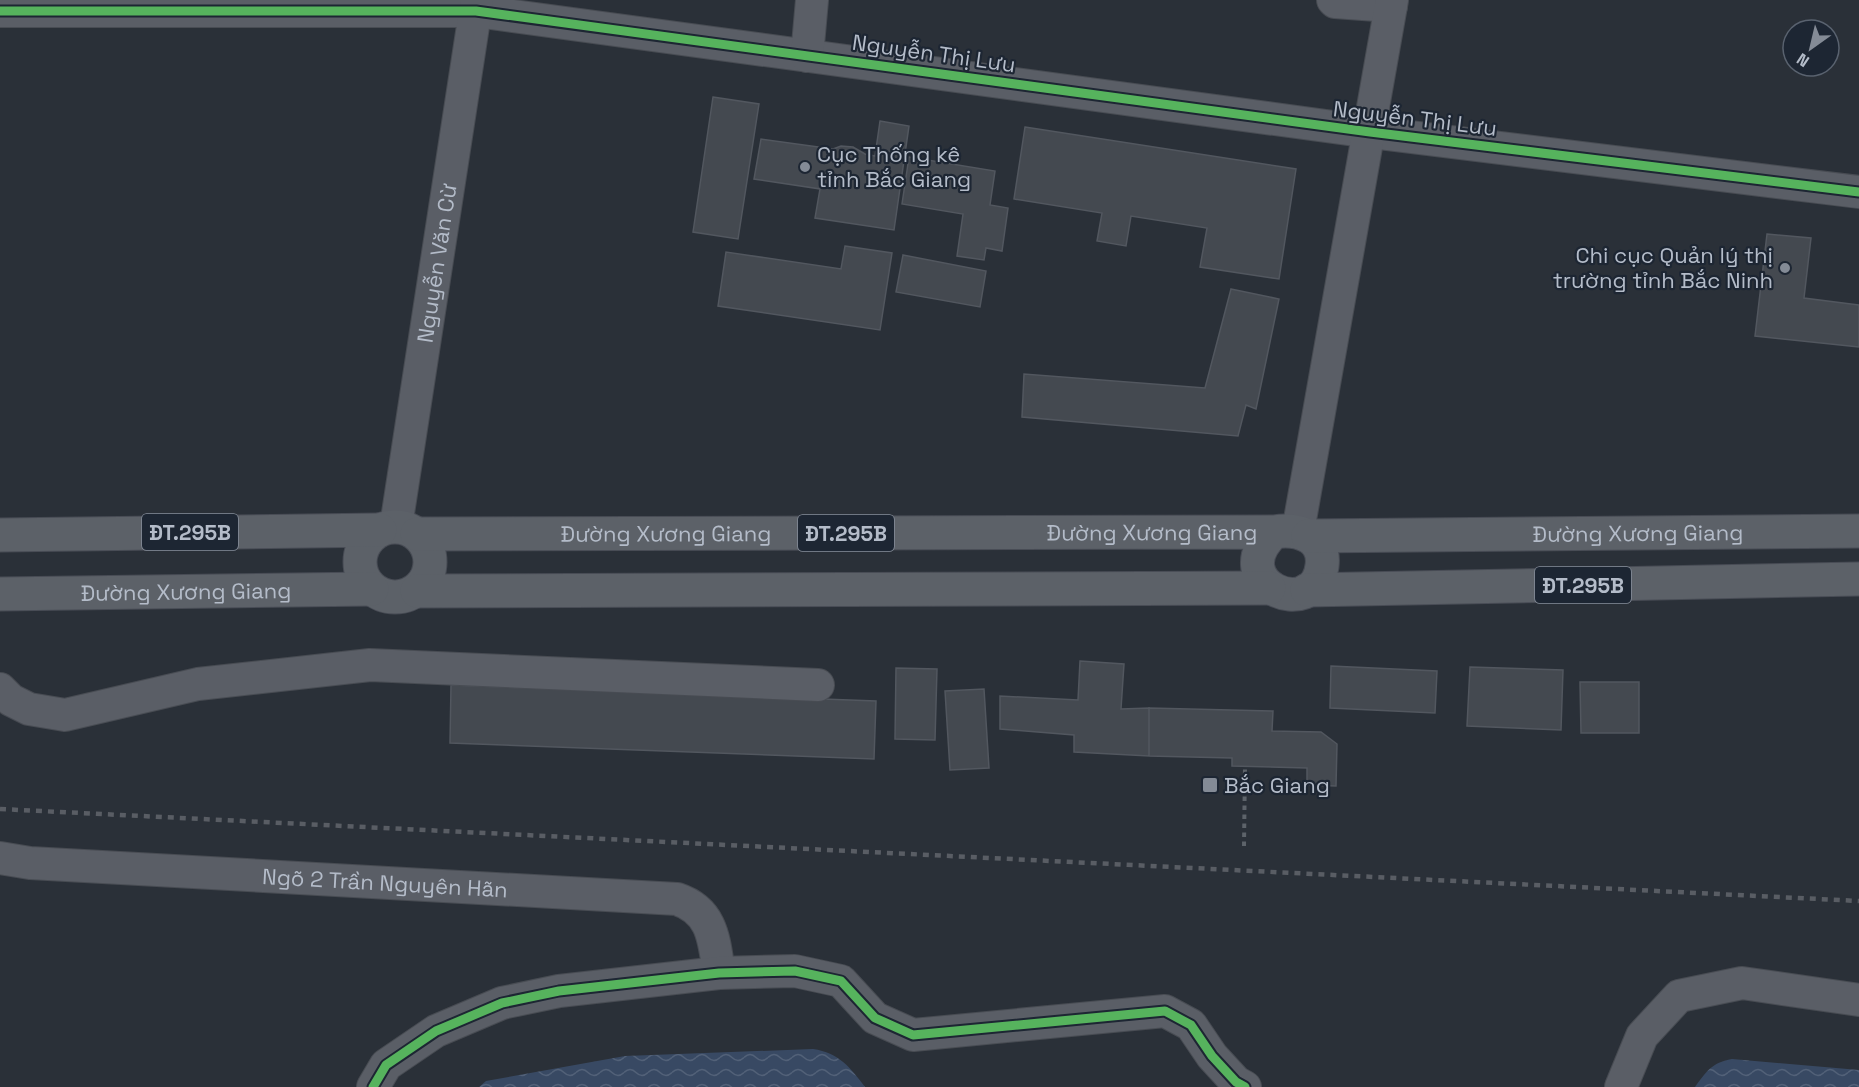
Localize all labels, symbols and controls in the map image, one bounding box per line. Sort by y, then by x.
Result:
north arrow [1781,18,1841,78]
street label: Nguyễn Thị Lưu [851,28,1017,78]
text: N [1793,48,1813,72]
street label: Nguyễn Thị Lưu [1332,94,1498,142]
place label: Cục Thống kê tỉnh Bắc Giang [817,140,971,193]
marker: Cục Thống kê tỉnh Bắc Giang [798,160,812,174]
street label: Nguyễn Văn Cừ [410,181,463,345]
place label: Chi cục Quản lý thị trường tỉnh Bắc Ninh [1553,241,1773,294]
marker: Chi cục Quản lý thị trường tỉnh Bắc Ninh [1778,261,1792,275]
road number: ĐT.295B [142,514,238,550]
road number: ĐT.295B [798,515,894,551]
street label: Đường Xương Giang [1047,518,1257,547]
street label: Đường Xương Giang [1532,518,1744,548]
street label: Đường Xương Giang [561,519,771,548]
road number: ĐT.295B [1535,567,1631,603]
street label: Đường Xương Giang [80,576,292,607]
place label: Bắc Giang [1224,771,1330,799]
marker: Bắc Giang [1201,776,1219,794]
street label: Ngõ 2 Trần Nguyên Hãn [262,862,509,904]

